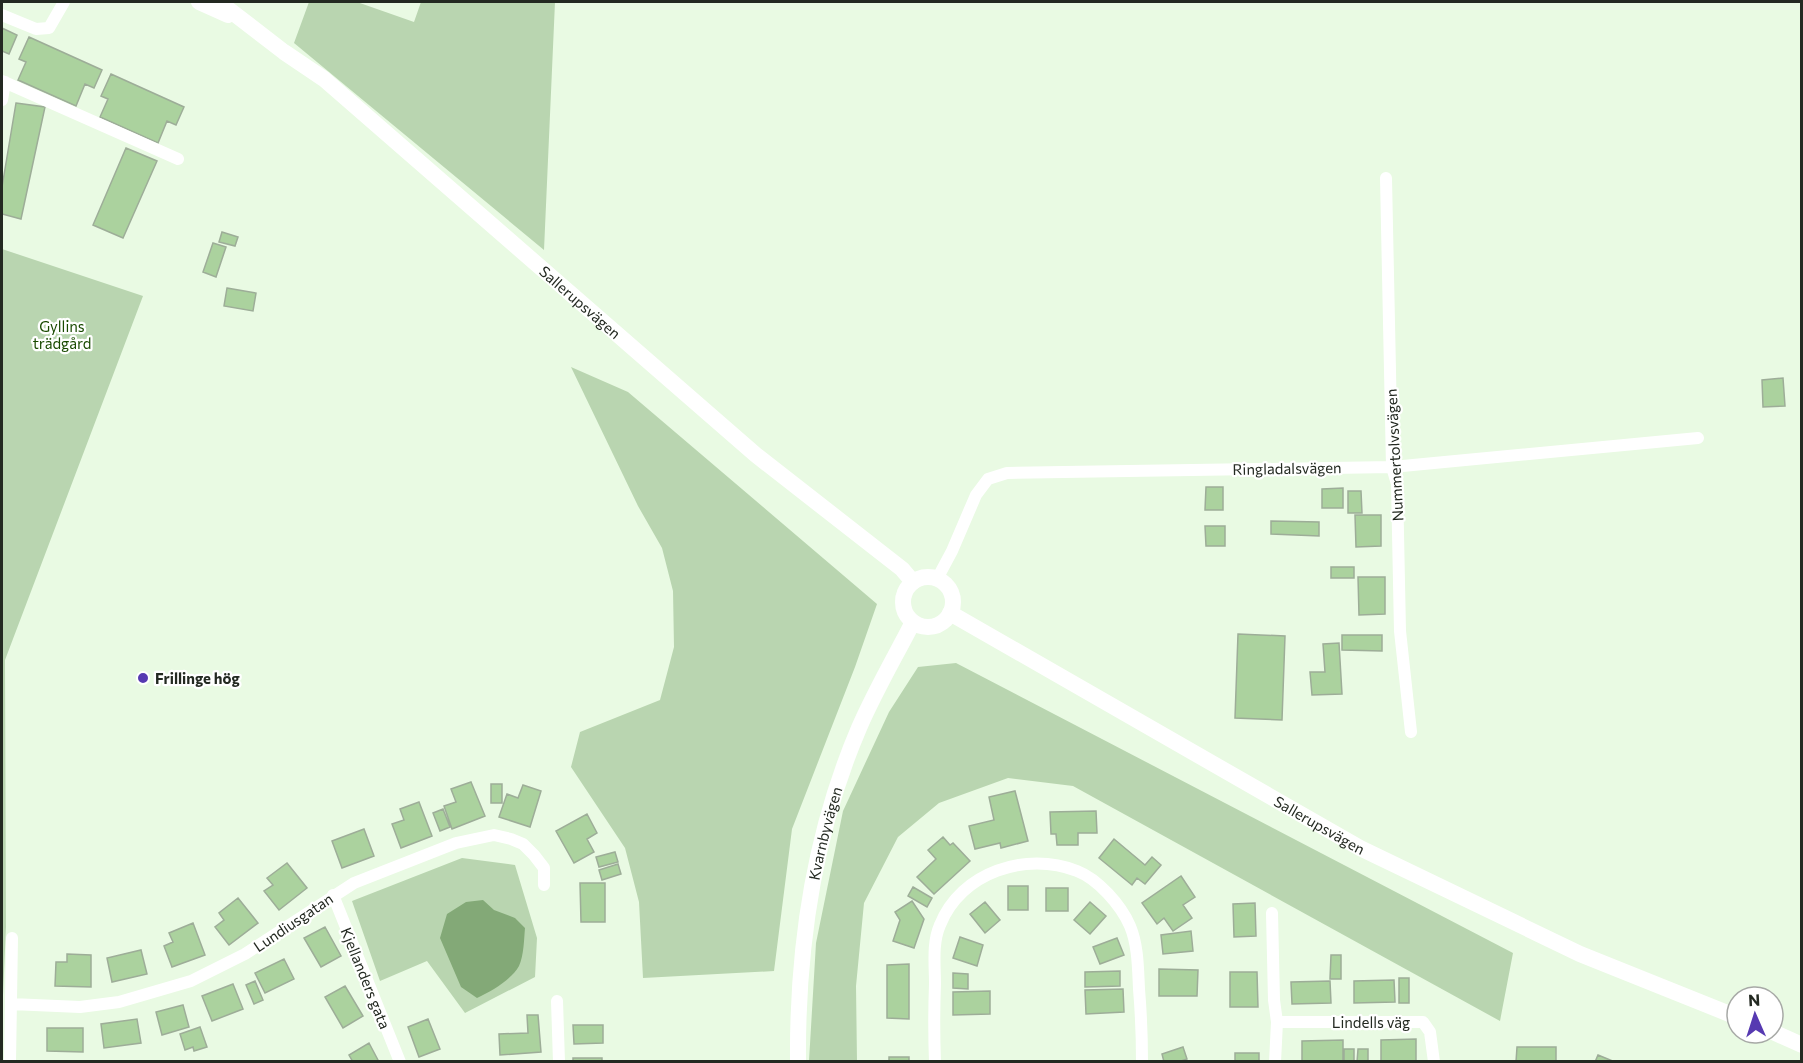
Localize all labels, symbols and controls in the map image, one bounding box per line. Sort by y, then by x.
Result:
street label: Sallerupsvägen [536,262,625,342]
park label: Gyllins trädgård [33,317,91,352]
street label: Nummertolvsvägen [1382,388,1406,522]
street label: Ringladalsvägen [1232,458,1342,478]
place label: Frillinge hög [155,669,240,687]
marker: Frillinge hög [136,671,150,685]
street label: Kvarnbyvägen [805,784,845,882]
street label: Sallerupsvägen [1271,792,1368,858]
street label: Lundiusgatan [250,889,336,955]
street label: Kjellanders gata [337,925,395,1031]
north arrow [1725,985,1785,1045]
text: N [1748,990,1761,1009]
street label: Lindells väg [1332,1013,1410,1031]

